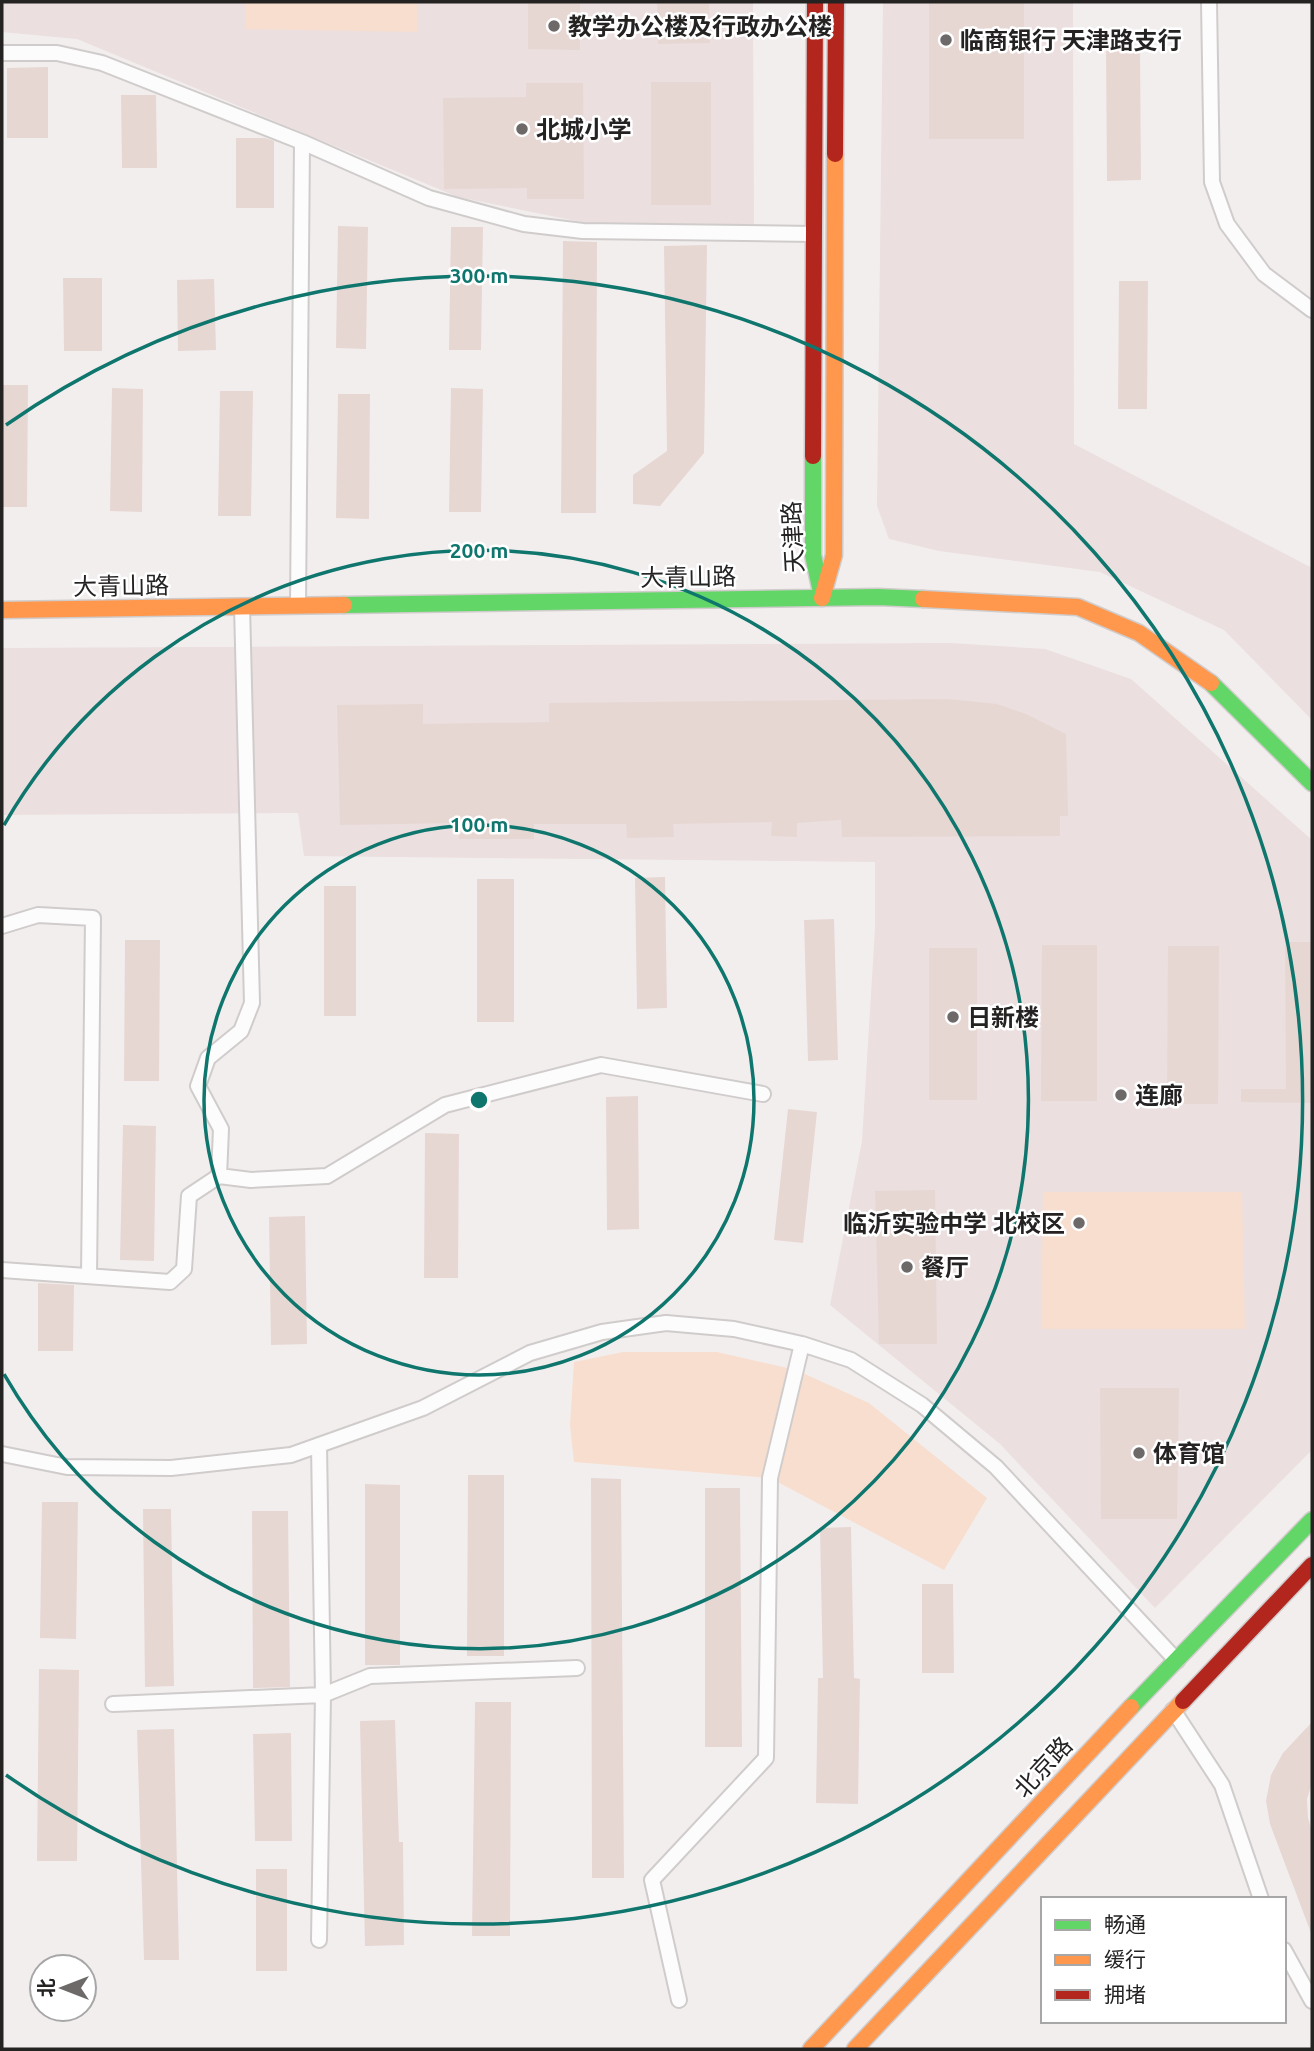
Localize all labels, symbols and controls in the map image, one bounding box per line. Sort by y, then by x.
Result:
place label: 教学办公楼及行政办公楼 [568,13,832,40]
marker: 教学办公楼及行政办公楼 [546,18,562,34]
place label: 临商银行 天津路支行 [960,27,1182,54]
marker: 临商银行 天津路支行 [938,32,954,48]
place label: 北城小学 [536,116,632,143]
marker: 北城小学 [514,121,530,137]
text: 300 m [450,263,508,287]
street label: 天津路 [778,500,808,574]
text: 200 m [450,538,508,562]
street label: 大青山路 [640,563,736,591]
street label: 大青山路 [73,572,169,600]
text: 100 m [450,812,508,836]
place label: 日新楼 [967,1004,1039,1031]
marker: 日新楼 [945,1009,961,1025]
place label: 连廊 [1135,1082,1183,1109]
marker: 连廊 [1113,1087,1129,1103]
centre of rings [467,1088,491,1112]
place label: 临沂实验中学 北校区 [843,1210,1065,1237]
marker: 临沂实验中学 北校区 [1071,1215,1087,1231]
place label: 餐厅 [921,1254,969,1281]
marker: 餐厅 [899,1259,915,1275]
place label: 体育馆 [1153,1440,1225,1467]
marker: 体育馆 [1131,1445,1147,1461]
street label: 北京路 [1009,1731,1077,1803]
legend [1041,1897,1286,2023]
text: 畅通 [1104,1912,1146,1936]
text: 缓行 [1104,1947,1146,1971]
north arrow [28,1953,98,2023]
text: 北 [35,1978,57,1998]
text: 拥堵 [1104,1982,1146,2006]

